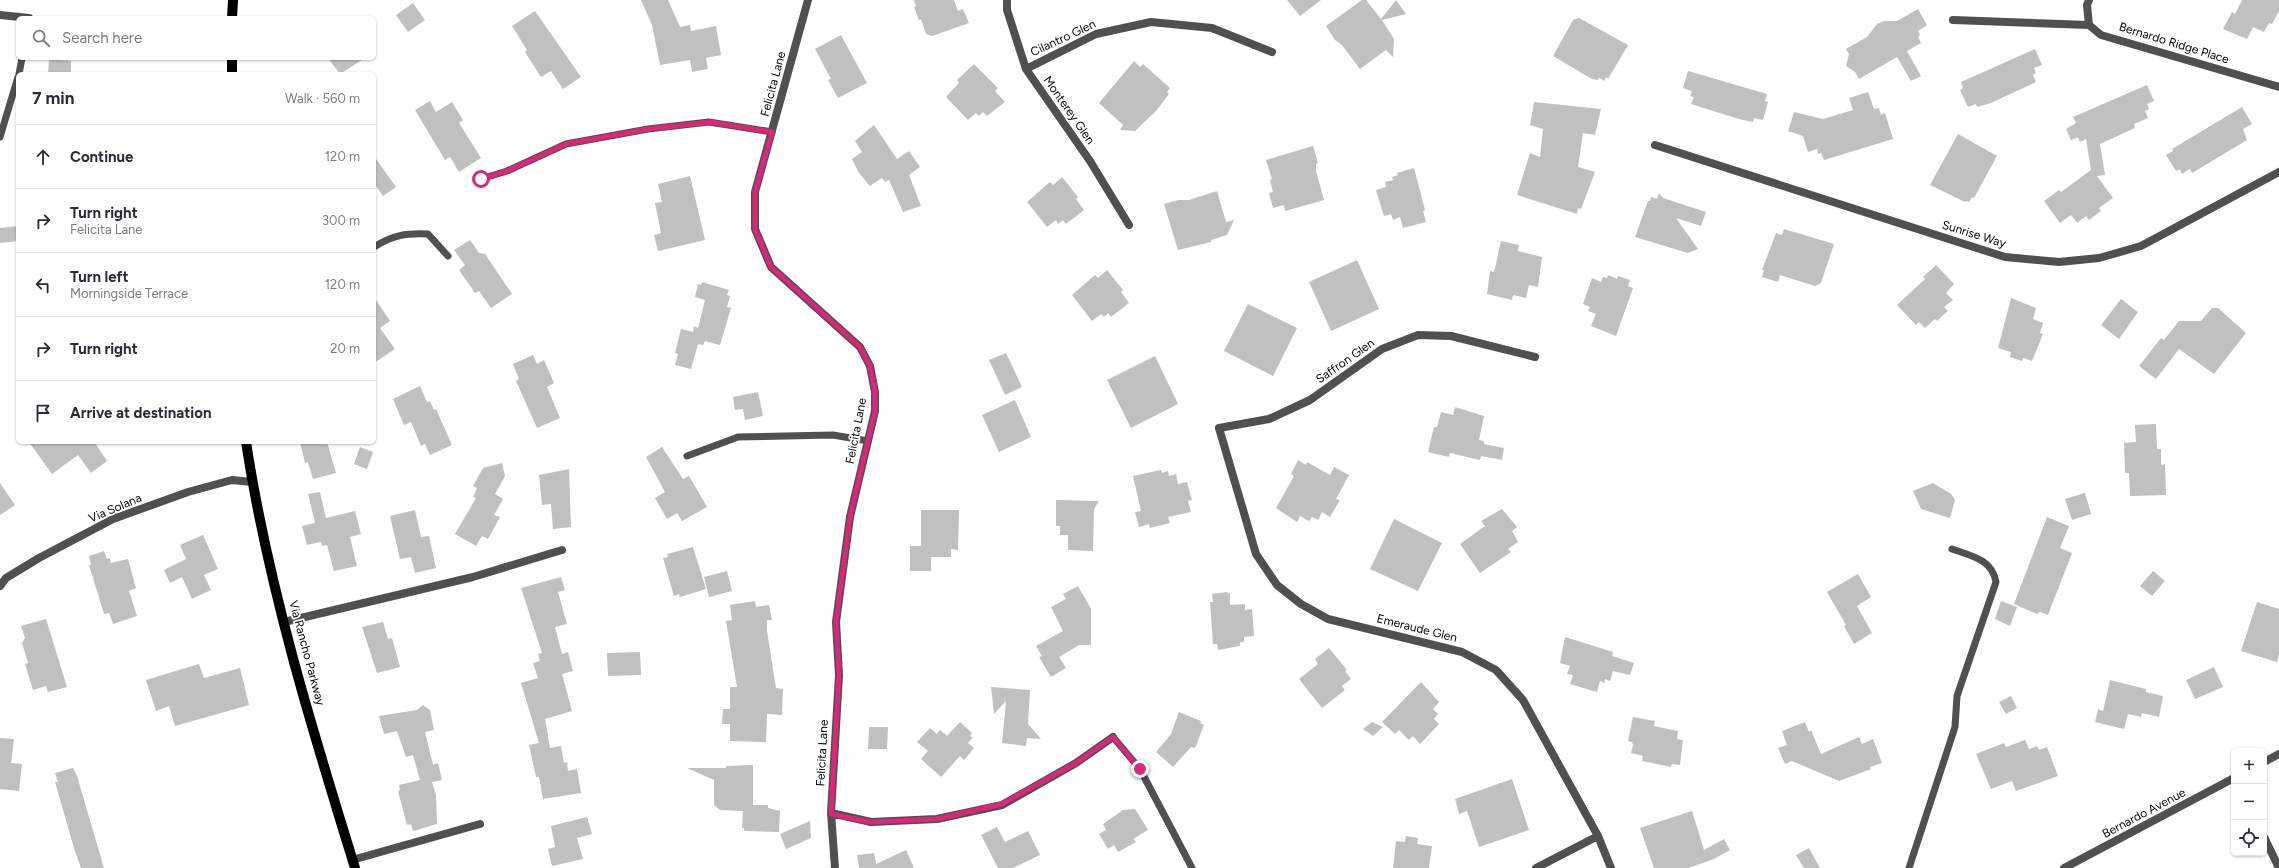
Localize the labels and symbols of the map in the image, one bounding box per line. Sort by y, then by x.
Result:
street label: Cilantro Glen [1028,17,1098,59]
street label: Bernardo Ridge Place [2117,20,2231,67]
street label: Felicita Lane [758,49,789,118]
street label: Monterey Glen [1040,73,1098,147]
route start [472,170,490,188]
street label: Sunrise Way [1940,218,2008,251]
street label: Saffron Glen [1313,336,1377,386]
street label: Felicita Lane [843,396,869,465]
street label: Via Solana [86,491,144,525]
street label: Via Rancho Parkway [286,599,328,708]
street label: Emeraude Glen [1375,611,1459,645]
street label: Felicita Lane [813,719,831,787]
route end [1131,760,1149,778]
street label: Bernardo Avenue [2100,785,2188,841]

